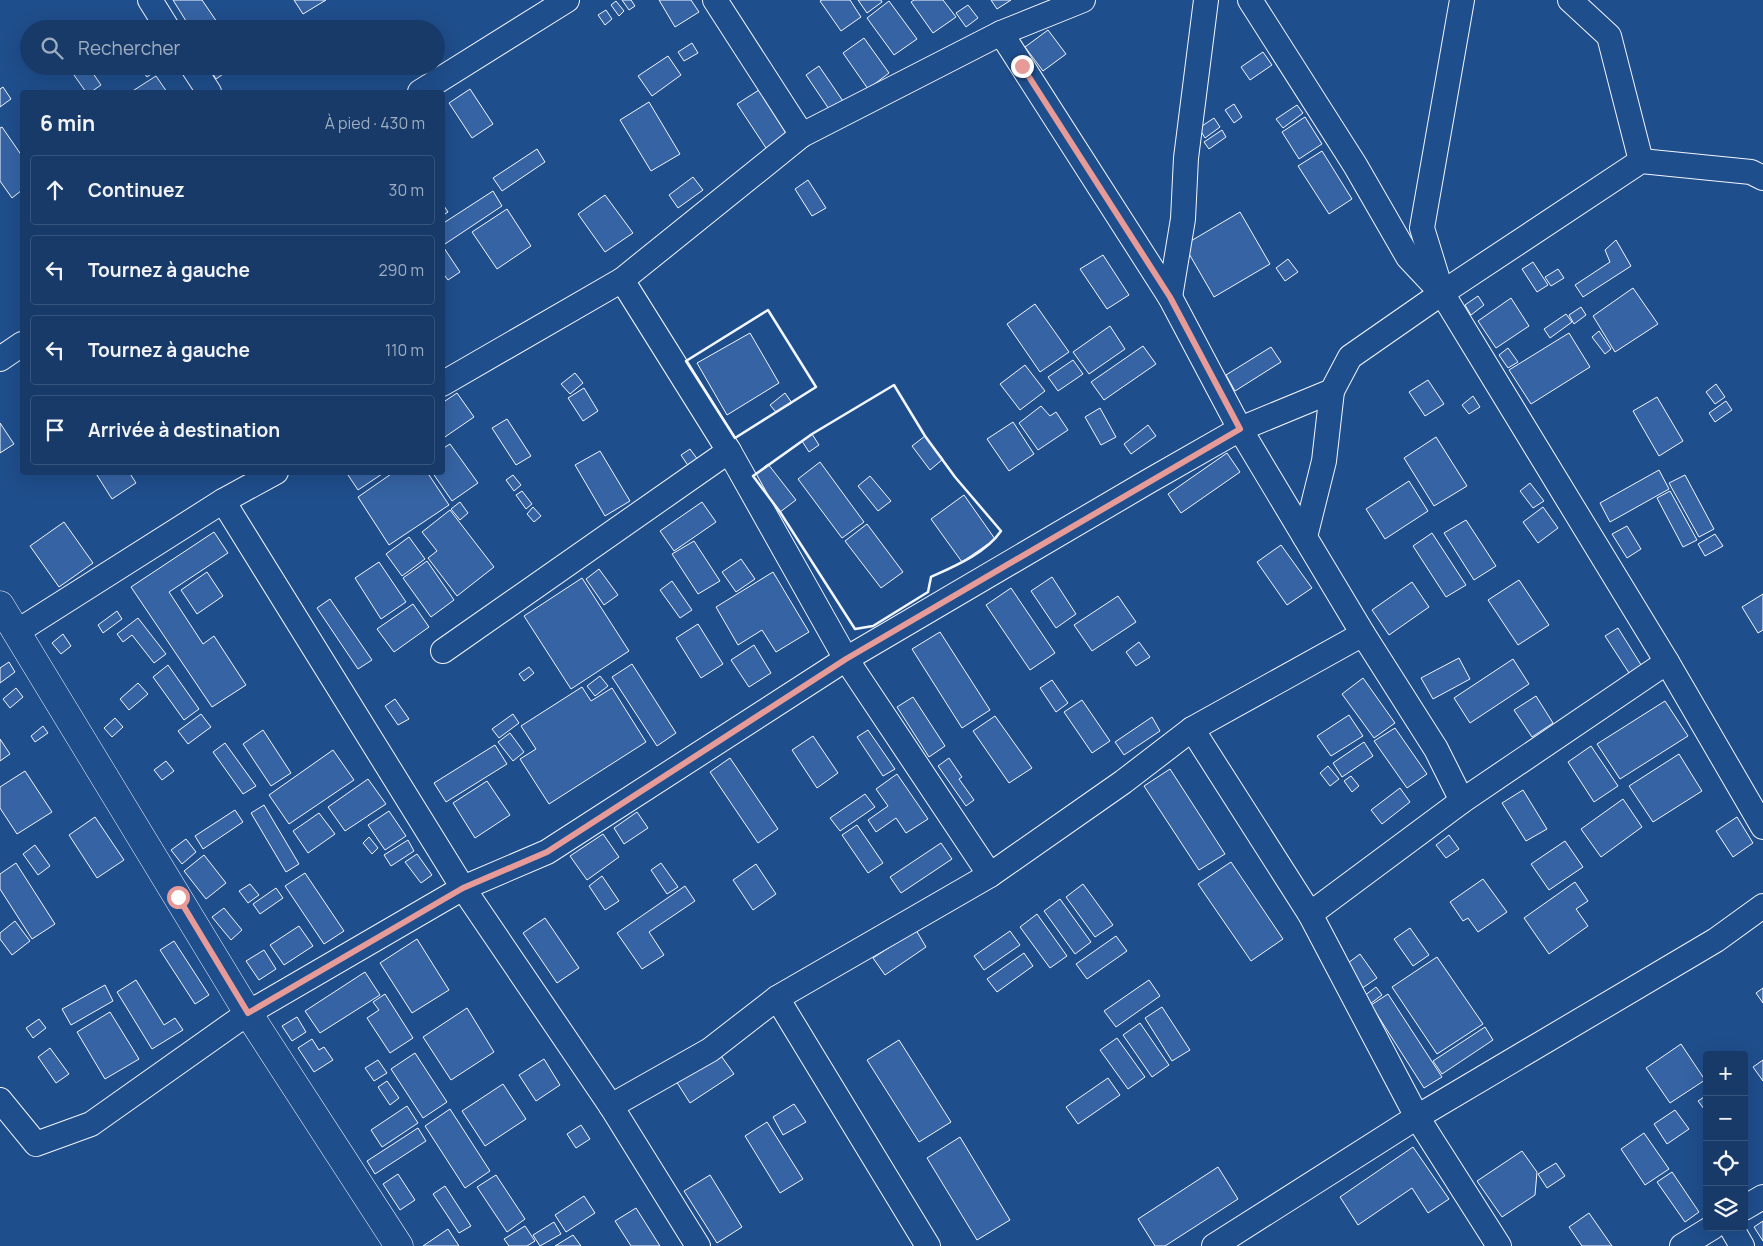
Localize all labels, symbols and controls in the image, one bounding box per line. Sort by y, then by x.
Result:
search box [20,20,445,75]
icon: search [38,34,66,62]
text: Rechercher [78,35,180,61]
route end [1011,55,1034,78]
text: 6 min [40,109,95,137]
text: À pied · 430 m [325,112,425,134]
icon: ahead [41,176,69,204]
text: Continuez [88,177,185,203]
text: 30 m [389,179,424,201]
icon: left [41,256,69,284]
text: Tournez à gauche [88,257,250,283]
text: 290 m [378,259,424,281]
icon: left [41,336,69,364]
text: Tournez à gauche [88,337,250,363]
text: 110 m [385,339,424,361]
icon: arrive [41,416,69,444]
text: Arrivée à destination [88,417,280,443]
route start [167,886,190,909]
map controls [1703,1051,1748,1231]
button: + [1703,1051,1748,1096]
button: − [1703,1096,1748,1141]
button: locate [1703,1141,1748,1186]
button: layers [1703,1186,1748,1231]

